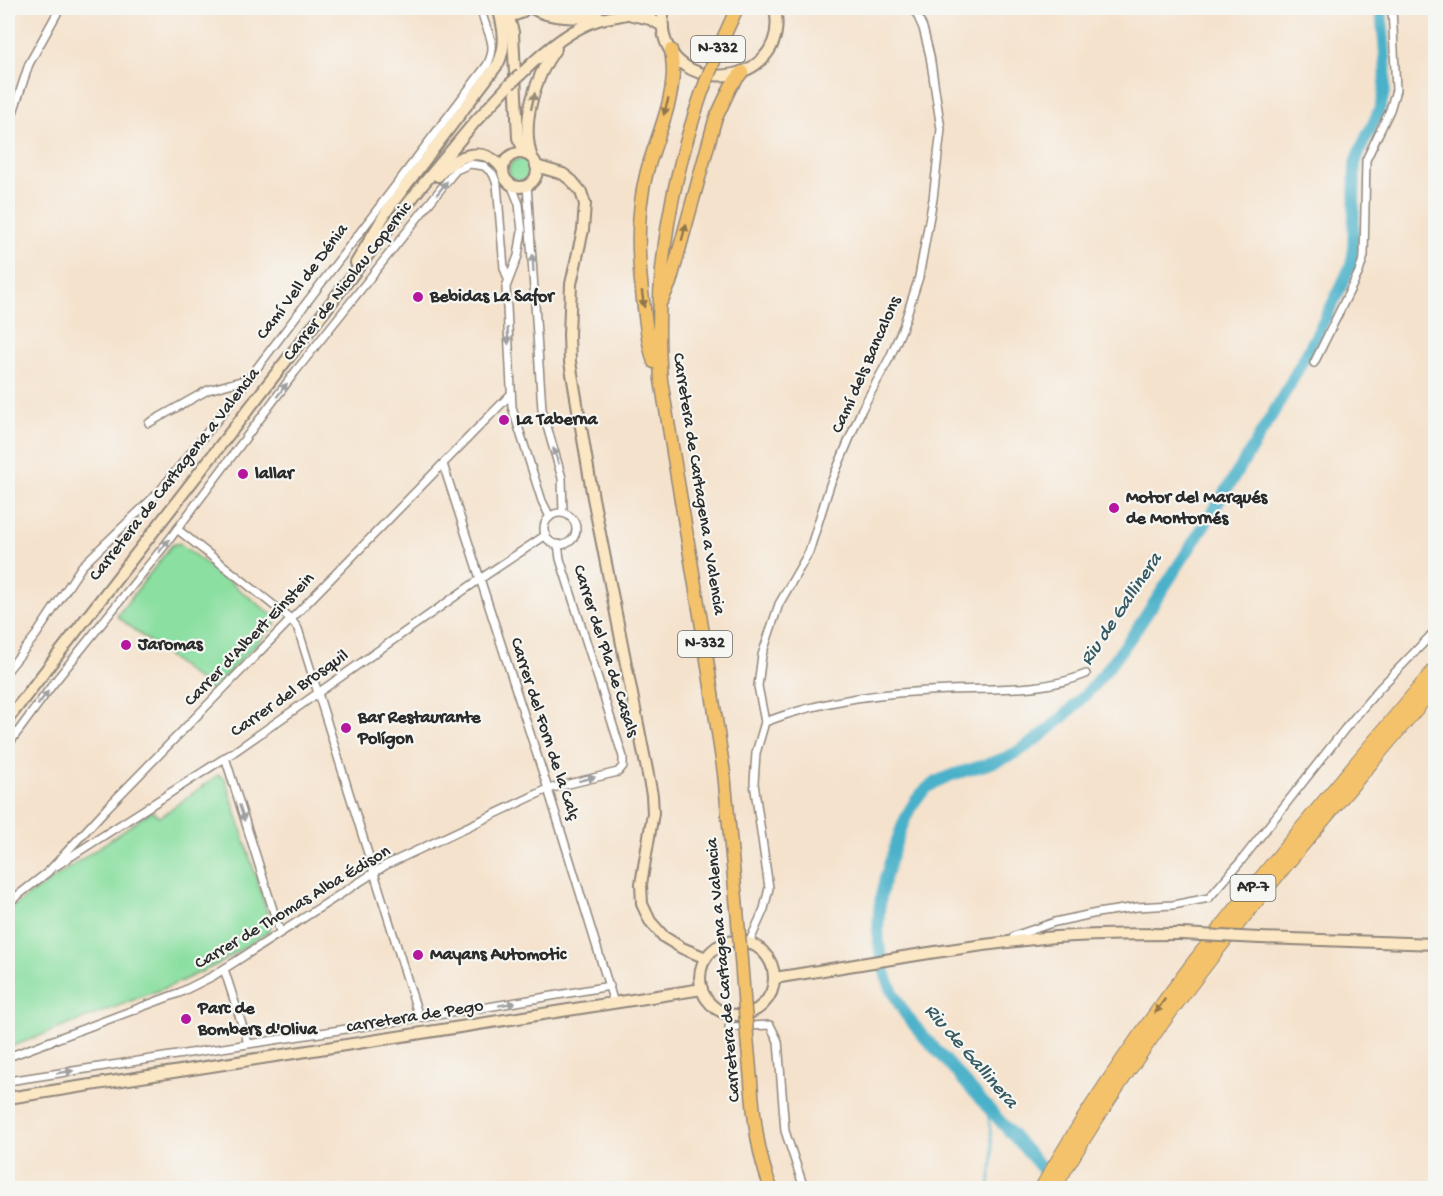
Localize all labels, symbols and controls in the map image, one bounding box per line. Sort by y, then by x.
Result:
road number: N-332 [691,36,745,62]
one-way arrow [528,91,538,110]
one-way arrow [661,98,670,116]
one-way arrow [435,180,447,195]
street label: Carrer de Nicolau Copernic [279,197,417,366]
street label: Camí Vell de Dénia [253,219,354,344]
one-way arrow [680,223,689,241]
one-way arrow [528,254,537,273]
place label: Bebidas La Safor [429,287,556,308]
one-way arrow [638,289,647,308]
marker: Bebidas La Safor [411,290,425,304]
street label: Camí dels Bancalons [827,292,907,437]
one-way arrow [503,327,513,346]
street label: Carretera de Cartagena a Valencia [667,351,729,618]
street label: Carretera de Cartagena a Valencia [85,363,265,586]
one-way arrow [275,383,287,398]
place label: La Taberna [516,410,598,431]
marker: La Taberna [497,413,511,427]
one-way arrow [550,447,560,465]
place label: lallar [254,464,296,485]
marker: lallar [236,467,250,481]
place label: Motor del Marqués de Montornés [1126,488,1269,530]
marker: Motor del Marqués de Montornés [1107,501,1121,515]
one-way arrow [158,538,171,554]
water label: Riu de Gallinera [1076,548,1169,671]
street label: Carrer del Pla de Casals [567,562,643,741]
street label: Carrer d'Albert Einstein [181,568,320,711]
road number: N-332 [678,631,732,657]
place label: Jaromas [137,635,204,656]
street label: Carrer del Forn de la Calç [505,635,584,824]
marker: Jaromas [119,638,133,652]
street label: Carrer del Brosquil [227,645,353,742]
one-way arrow [36,691,48,706]
place label: Bar Restaurante Polígon [357,708,481,750]
marker: Bar Restaurante Polígon [339,721,353,735]
one-way arrow [578,774,596,784]
one-way arrow [238,804,247,822]
street label: Carretera de Cartagena a Valencia [702,836,746,1103]
street label: Carrer de Thomas Alba Édison [191,841,395,975]
road number: AP-7 [1230,875,1276,901]
place label: Mayans Automotic [430,945,567,966]
marker: Mayans Automotic [411,948,425,962]
street label: carretera de Pego [345,996,485,1038]
one-way arrow [1154,998,1166,1014]
place label: Parc de Bombers d'Oliva [197,999,318,1041]
one-way arrow [498,999,517,1008]
water label: Riu de Gallinera [918,1000,1023,1115]
marker: Parc de Bombers d'Oliva [179,1012,193,1026]
one-way arrow [56,1067,75,1076]

